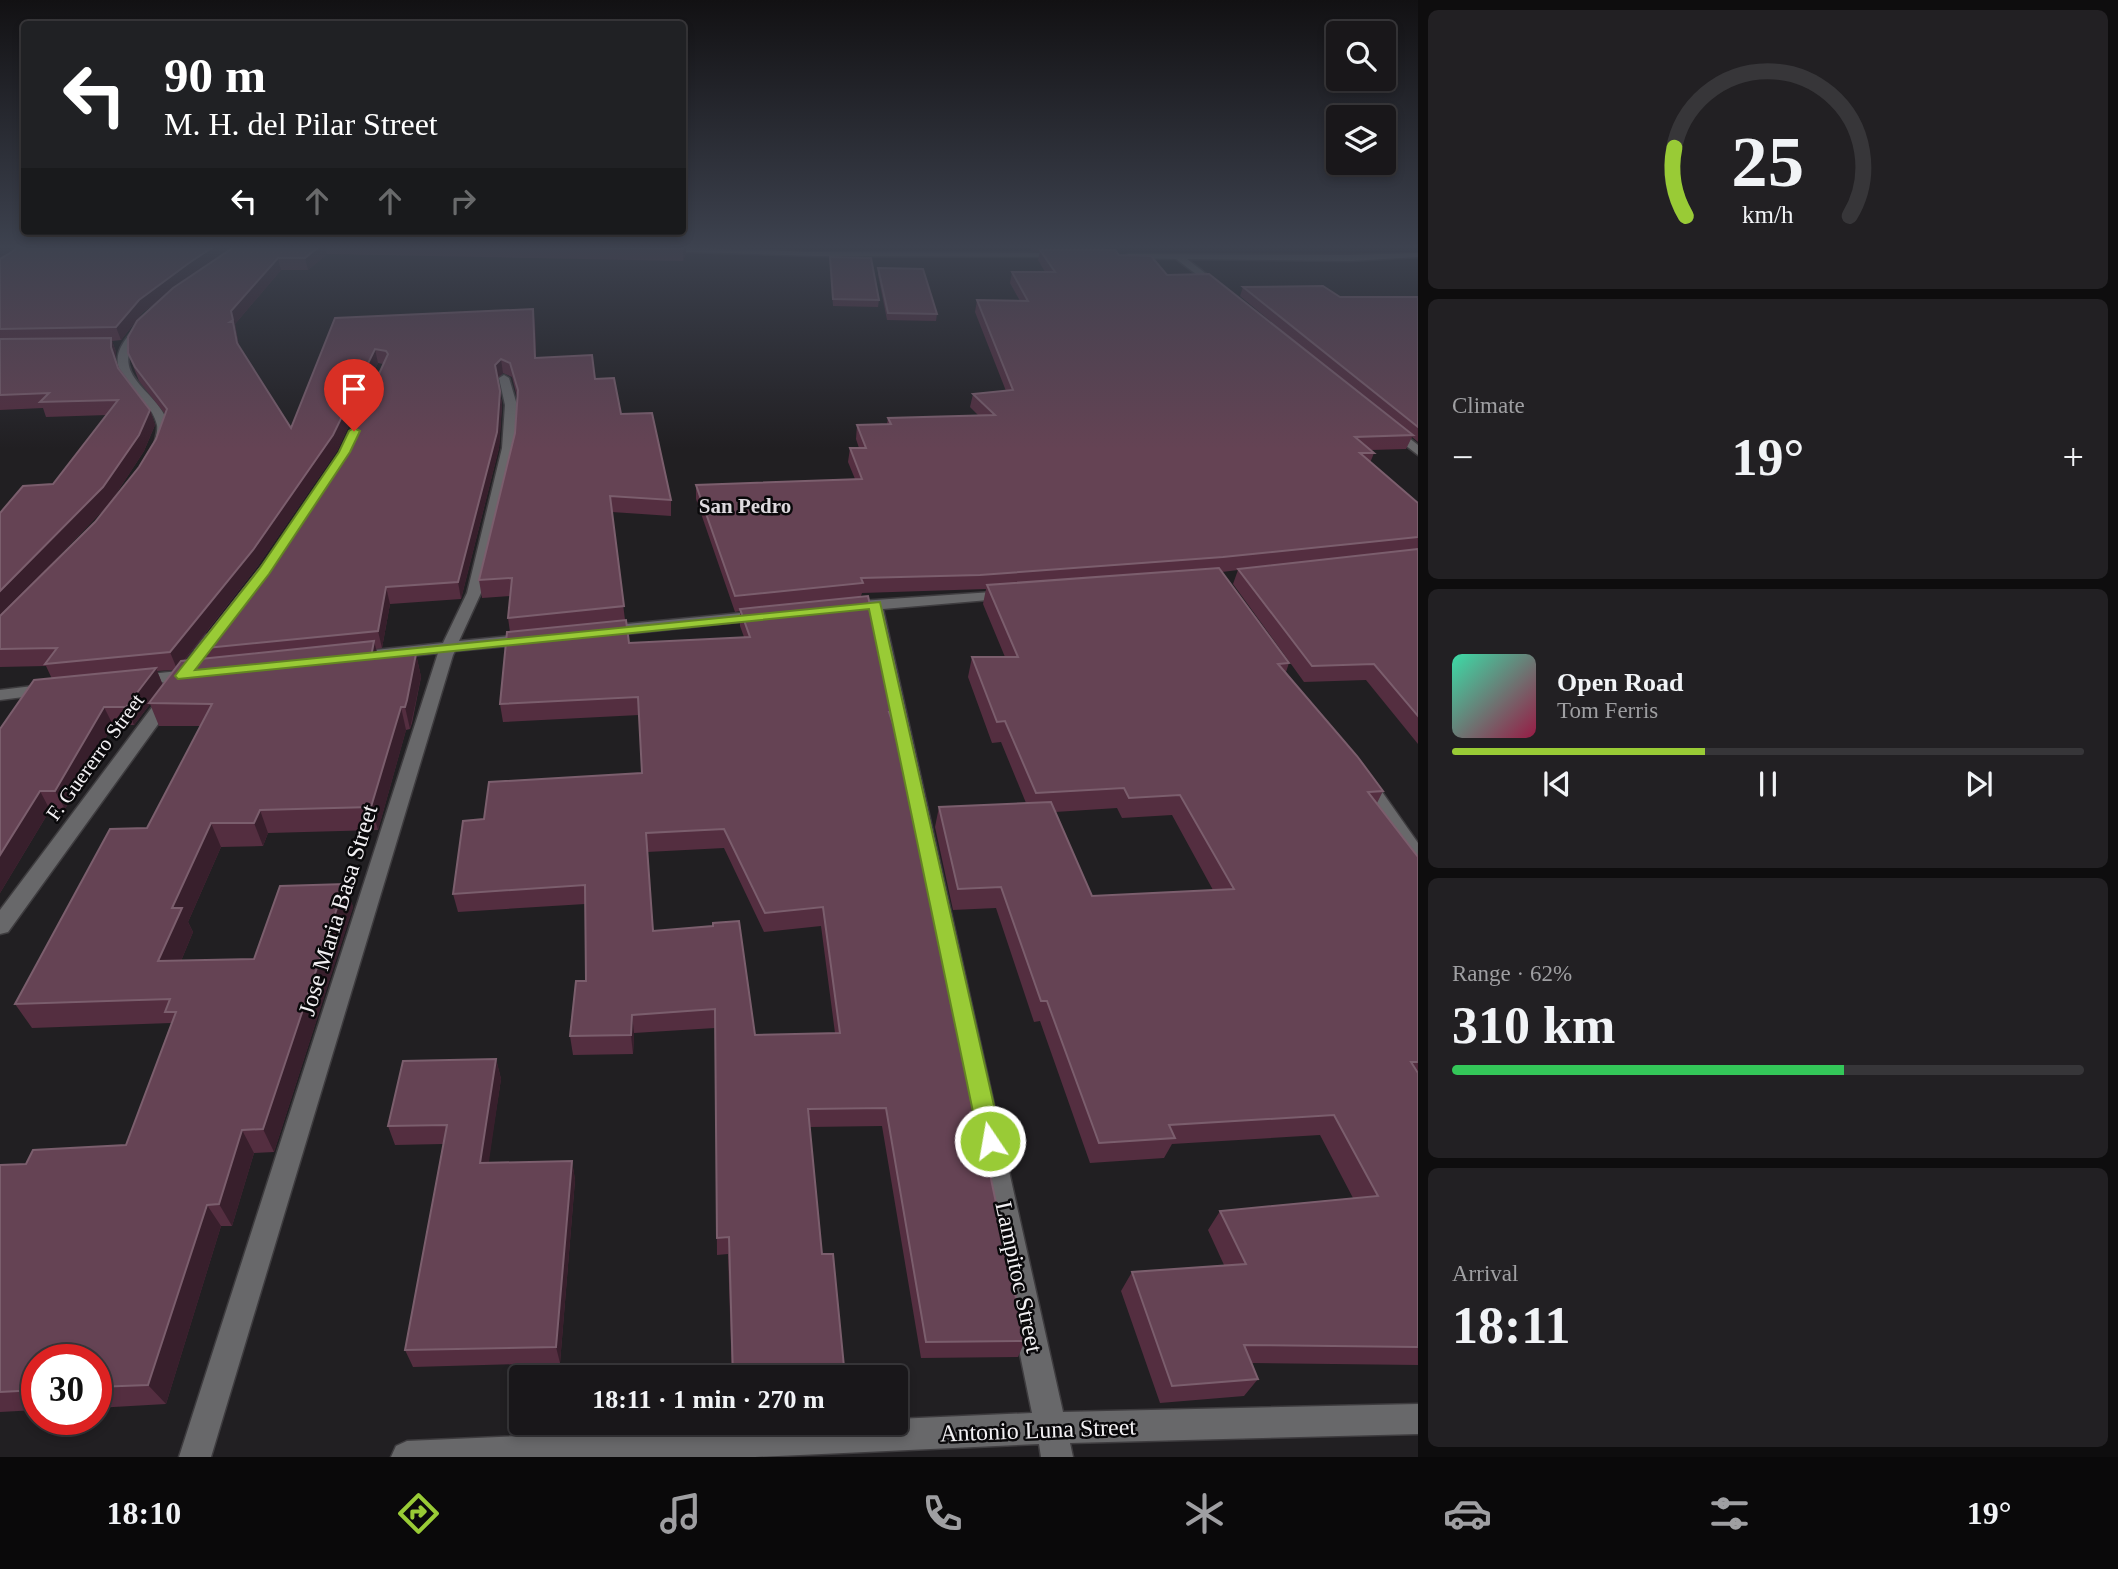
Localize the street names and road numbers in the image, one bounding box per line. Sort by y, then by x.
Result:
street label: F. Guererro Street [41,689,149,825]
street label: Jose Maria Basa Street [294,801,383,1019]
street label: Lampitoc Street [990,1199,1048,1355]
street label: Antonio Luna Street [940,1414,1137,1446]

